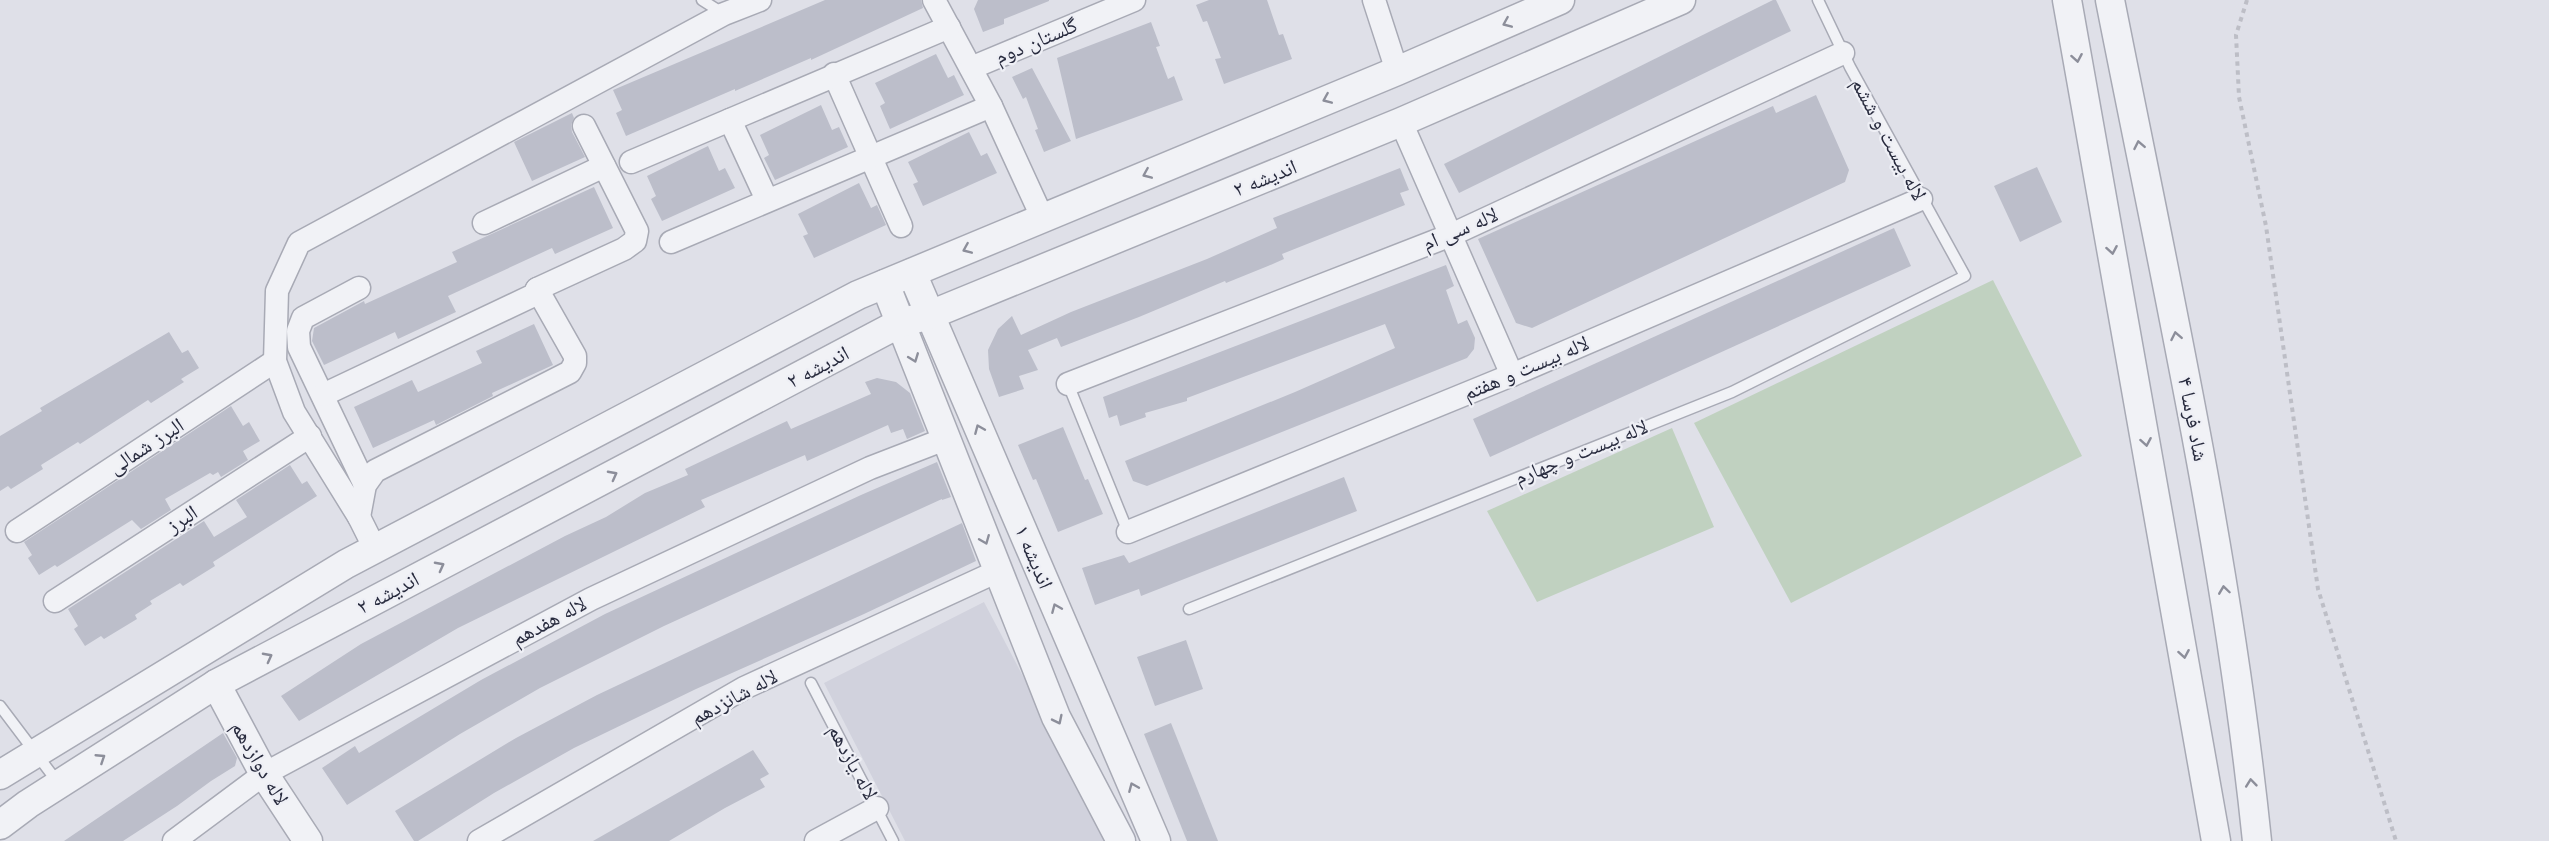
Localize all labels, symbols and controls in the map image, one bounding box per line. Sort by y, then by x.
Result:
street label: گلستان دوم [991,13,1082,71]
one-way arrow [1502,16,1513,28]
one-way arrow [2070,52,2083,62]
street label: لاله بیست و ششم [1845,74,1931,205]
one-way arrow [1322,92,1333,104]
one-way arrow [2133,140,2146,150]
street label: اندیشه ۲ [1230,154,1300,201]
one-way arrow [1142,167,1153,179]
street label: لاله سی ام [1418,202,1502,258]
one-way arrow [963,242,974,254]
one-way arrow [2105,245,2117,254]
street label: لاله بیست و هفتم [1460,331,1593,407]
one-way arrow [2170,331,2183,341]
street label: اندیشه ۲ [783,341,853,393]
one-way arrow [907,352,919,363]
street label: شاد فرسا ۴ [2174,375,2213,463]
street label: البرز شمالی [104,413,189,480]
street label: لاله بیست و چهارم [1511,414,1652,492]
one-way arrow [974,424,986,435]
one-way arrow [2139,436,2152,446]
one-way arrow [607,471,617,482]
street label: البرز [161,500,202,538]
street label: اندیشه ۱ [1011,522,1058,592]
one-way arrow [978,533,990,544]
one-way arrow [434,562,445,573]
street label: اندیشه ۲ [353,567,423,619]
one-way arrow [2219,585,2231,594]
street label: لاله هفدهم [508,591,591,652]
one-way arrow [1051,603,1063,614]
one-way arrow [2177,649,2190,659]
one-way arrow [262,653,272,664]
street label: لاله شانزدهم [687,664,782,732]
one-way arrow [1051,714,1063,725]
street label: لاله دوازدهم [225,717,294,810]
street label: لاله یازدهم [821,720,883,805]
one-way arrow [95,753,105,765]
one-way arrow [2245,778,2258,787]
one-way arrow [1128,783,1140,794]

